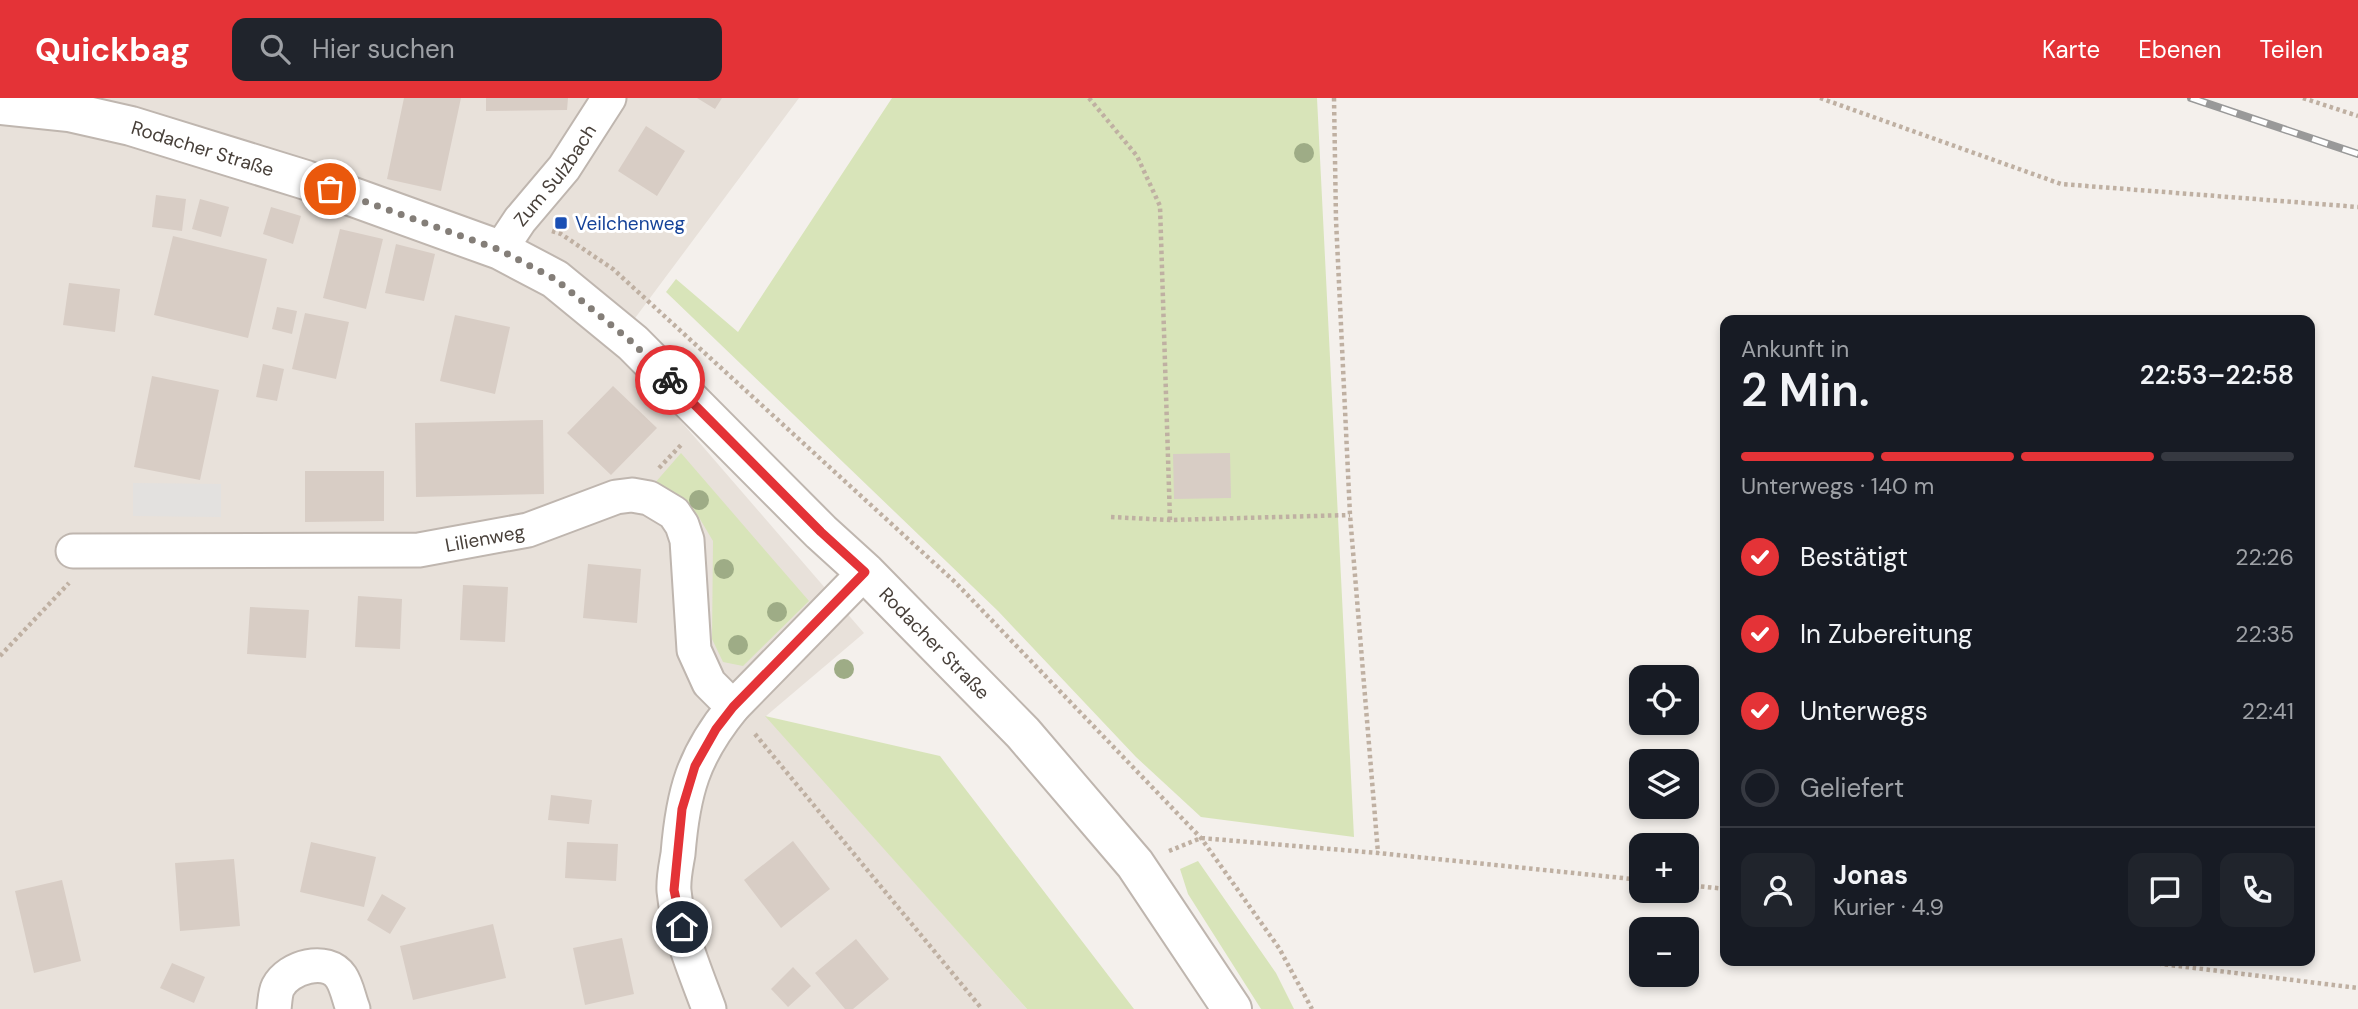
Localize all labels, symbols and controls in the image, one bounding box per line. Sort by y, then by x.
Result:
search box [232,18,722,81]
text: Quickbag [35,28,190,71]
icon: search [256,30,294,68]
text: Hier suchen [312,32,455,66]
text: Karte [2042,34,2100,65]
text: Ebenen [2138,34,2222,65]
text: Teilen [2260,34,2323,65]
street label: Rodacher Straße [128,115,277,182]
street label: Zum Sulzbach [508,120,602,232]
pin [300,159,360,219]
icon: bag [311,170,349,208]
place label: Veilchenweg [575,211,685,236]
marker: Veilchenweg [553,215,569,231]
text: Ankunft in [1741,334,1849,364]
courier [635,345,705,415]
text: 22:53–22:58 [2140,358,2294,392]
text: 2 Min. [1741,360,1870,420]
icon: bike [651,361,689,399]
text: Unterwegs · 140 m [1741,471,1934,501]
street label: Lilienweg [443,519,527,558]
icon: check [1741,538,1779,576]
text: Bestätigt [1800,540,1908,574]
text: 22:26 [2235,542,2294,572]
street label: Rodacher Straße [874,582,995,705]
icon: check [1741,615,1779,653]
text: In Zubereitung [1800,617,1973,651]
text: 22:35 [2235,619,2294,649]
map controls [1629,665,1699,987]
button: locate [1629,665,1699,735]
icon: check [1741,692,1779,730]
text: Unterwegs [1800,694,1928,728]
text: 22:41 [2242,696,2294,726]
button: layers [1629,749,1699,819]
text: Geliefert [1800,771,1904,805]
button: + [1629,833,1699,903]
button: person [1741,853,1815,927]
button: chat [2128,853,2202,927]
button: phone [2220,853,2294,927]
text: Jonas [1833,858,1908,892]
text: Kurier · 4.9 [1833,892,1944,922]
pin [652,897,712,957]
icon: home [663,908,701,946]
button: − [1629,917,1699,987]

